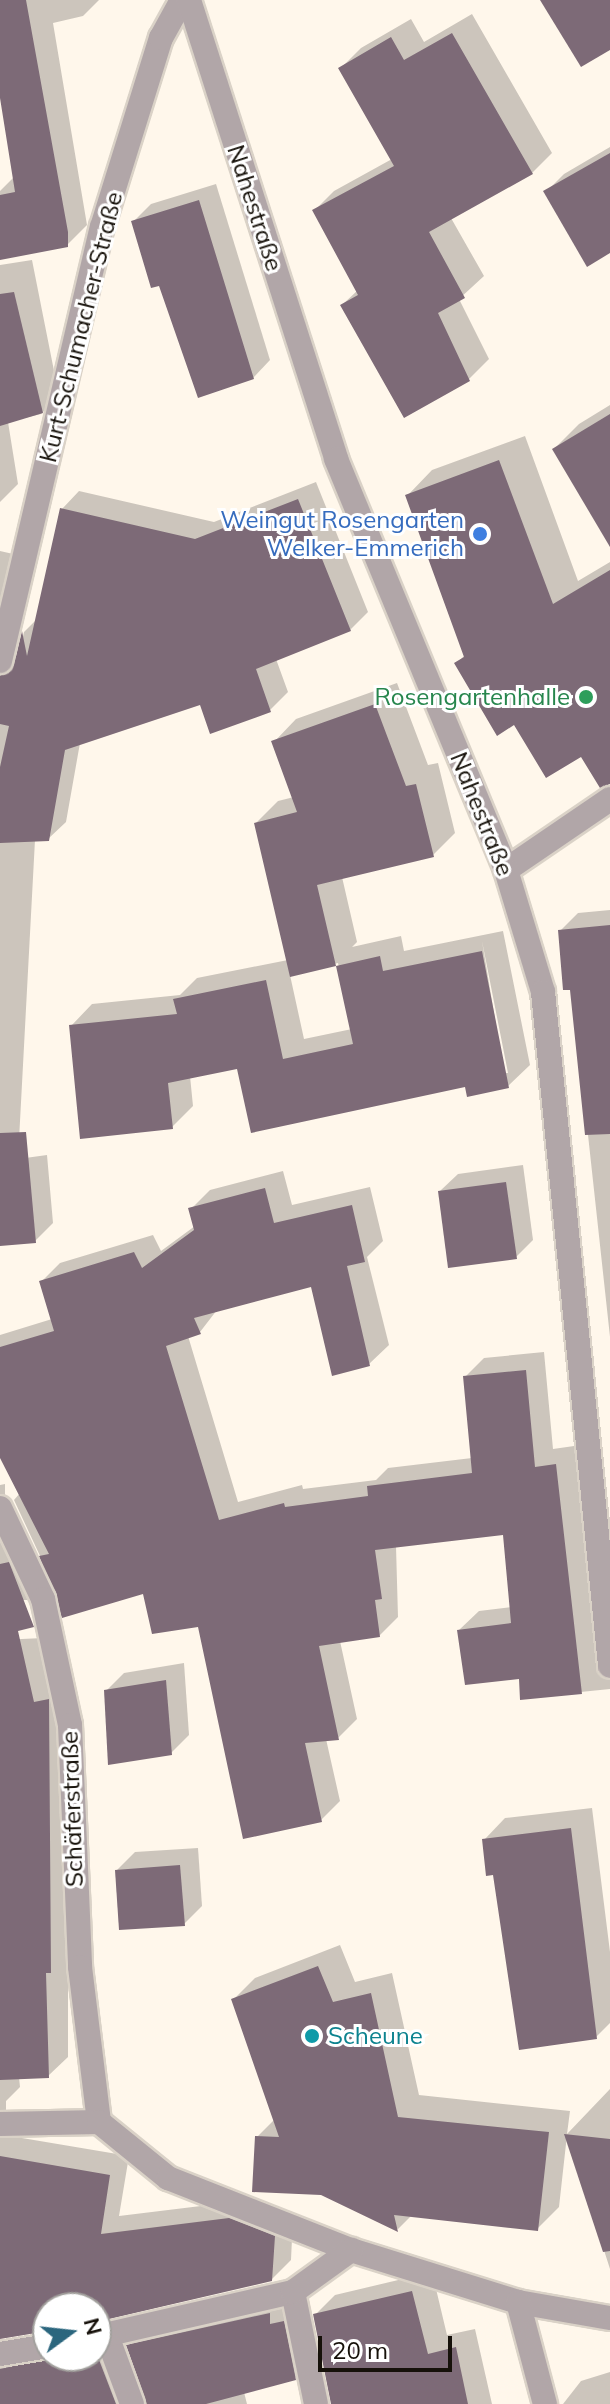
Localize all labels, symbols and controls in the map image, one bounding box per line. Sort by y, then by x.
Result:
street label: Nahestraße [221,141,289,275]
street label: Kurt-Schumacher-Straße [33,189,129,465]
place label: Weingut Rosengarten Welker-Emmerich [220,506,464,562]
marker: Weingut Rosengarten Welker-Emmerich [471,525,489,543]
place label: Rosengartenhalle [374,683,570,711]
marker: Rosengartenhalle [577,688,595,706]
street label: Nahestraße [444,748,520,880]
street label: Schäferstraße [55,1730,89,1888]
place label: Scheune [328,2022,423,2050]
marker: Scheune [303,2027,321,2045]
north arrow [32,2292,112,2372]
text: N [78,2315,109,2338]
scale bar [322,2320,456,2370]
text: 20 m [332,2335,388,2365]

